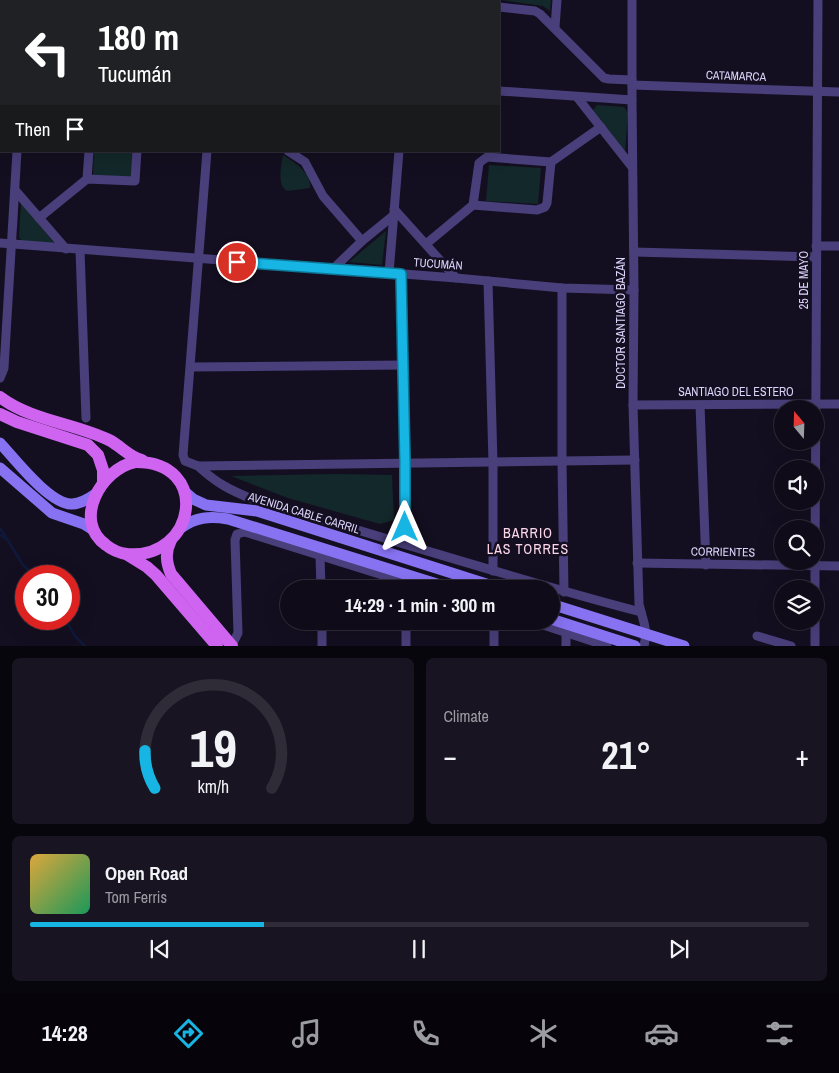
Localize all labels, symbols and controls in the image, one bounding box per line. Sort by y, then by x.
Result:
text: 180 m [98,14,179,61]
icon: left [15,20,80,85]
text: Tucumán [98,59,172,89]
street label: CATAMARCA [706,67,767,85]
icon: arrive [61,115,89,143]
text: Then [15,116,51,142]
pin [216,241,258,283]
icon: arrive [223,248,251,276]
street label: 25 DE MAYO [796,250,812,309]
street label: TUCUMÁN [413,254,463,274]
street label: DOCTOR SANTIAGO BAZÁN [613,257,629,389]
street label: SANTIAGO DEL ESTERO [678,384,794,400]
north arrow [774,400,824,450]
map controls [774,400,824,630]
button: sound [774,460,824,510]
street label: AVENIDA CABLE CARRIL [245,488,362,538]
position arrow [378,500,430,552]
button: search [774,520,824,570]
district label: BARRIO LAS TORRES [487,524,569,558]
street label: CORRIENTES [691,543,756,561]
speed limit sign: 30 [15,565,80,630]
button: layers [774,580,824,630]
text: 14:29 · 1 min · 300 m [345,592,495,618]
text: Climate [444,705,489,727]
text: 19 [189,713,236,783]
text: 21° [601,730,651,781]
text: − [444,737,457,775]
text: + [796,737,809,775]
text: km/h [197,775,229,799]
text: Open Road [105,860,188,886]
text: Tom Ferris [105,886,167,908]
icon: previous [146,935,174,963]
icon: pause [405,935,433,963]
icon: next [665,935,693,963]
icon: directions [171,1016,206,1051]
icon: music [289,1016,324,1051]
icon: phone [408,1016,443,1051]
icon: climate [526,1016,561,1051]
icon: car [644,1016,679,1051]
icon: filters [762,1016,797,1051]
text: 14:28 [42,1018,88,1048]

